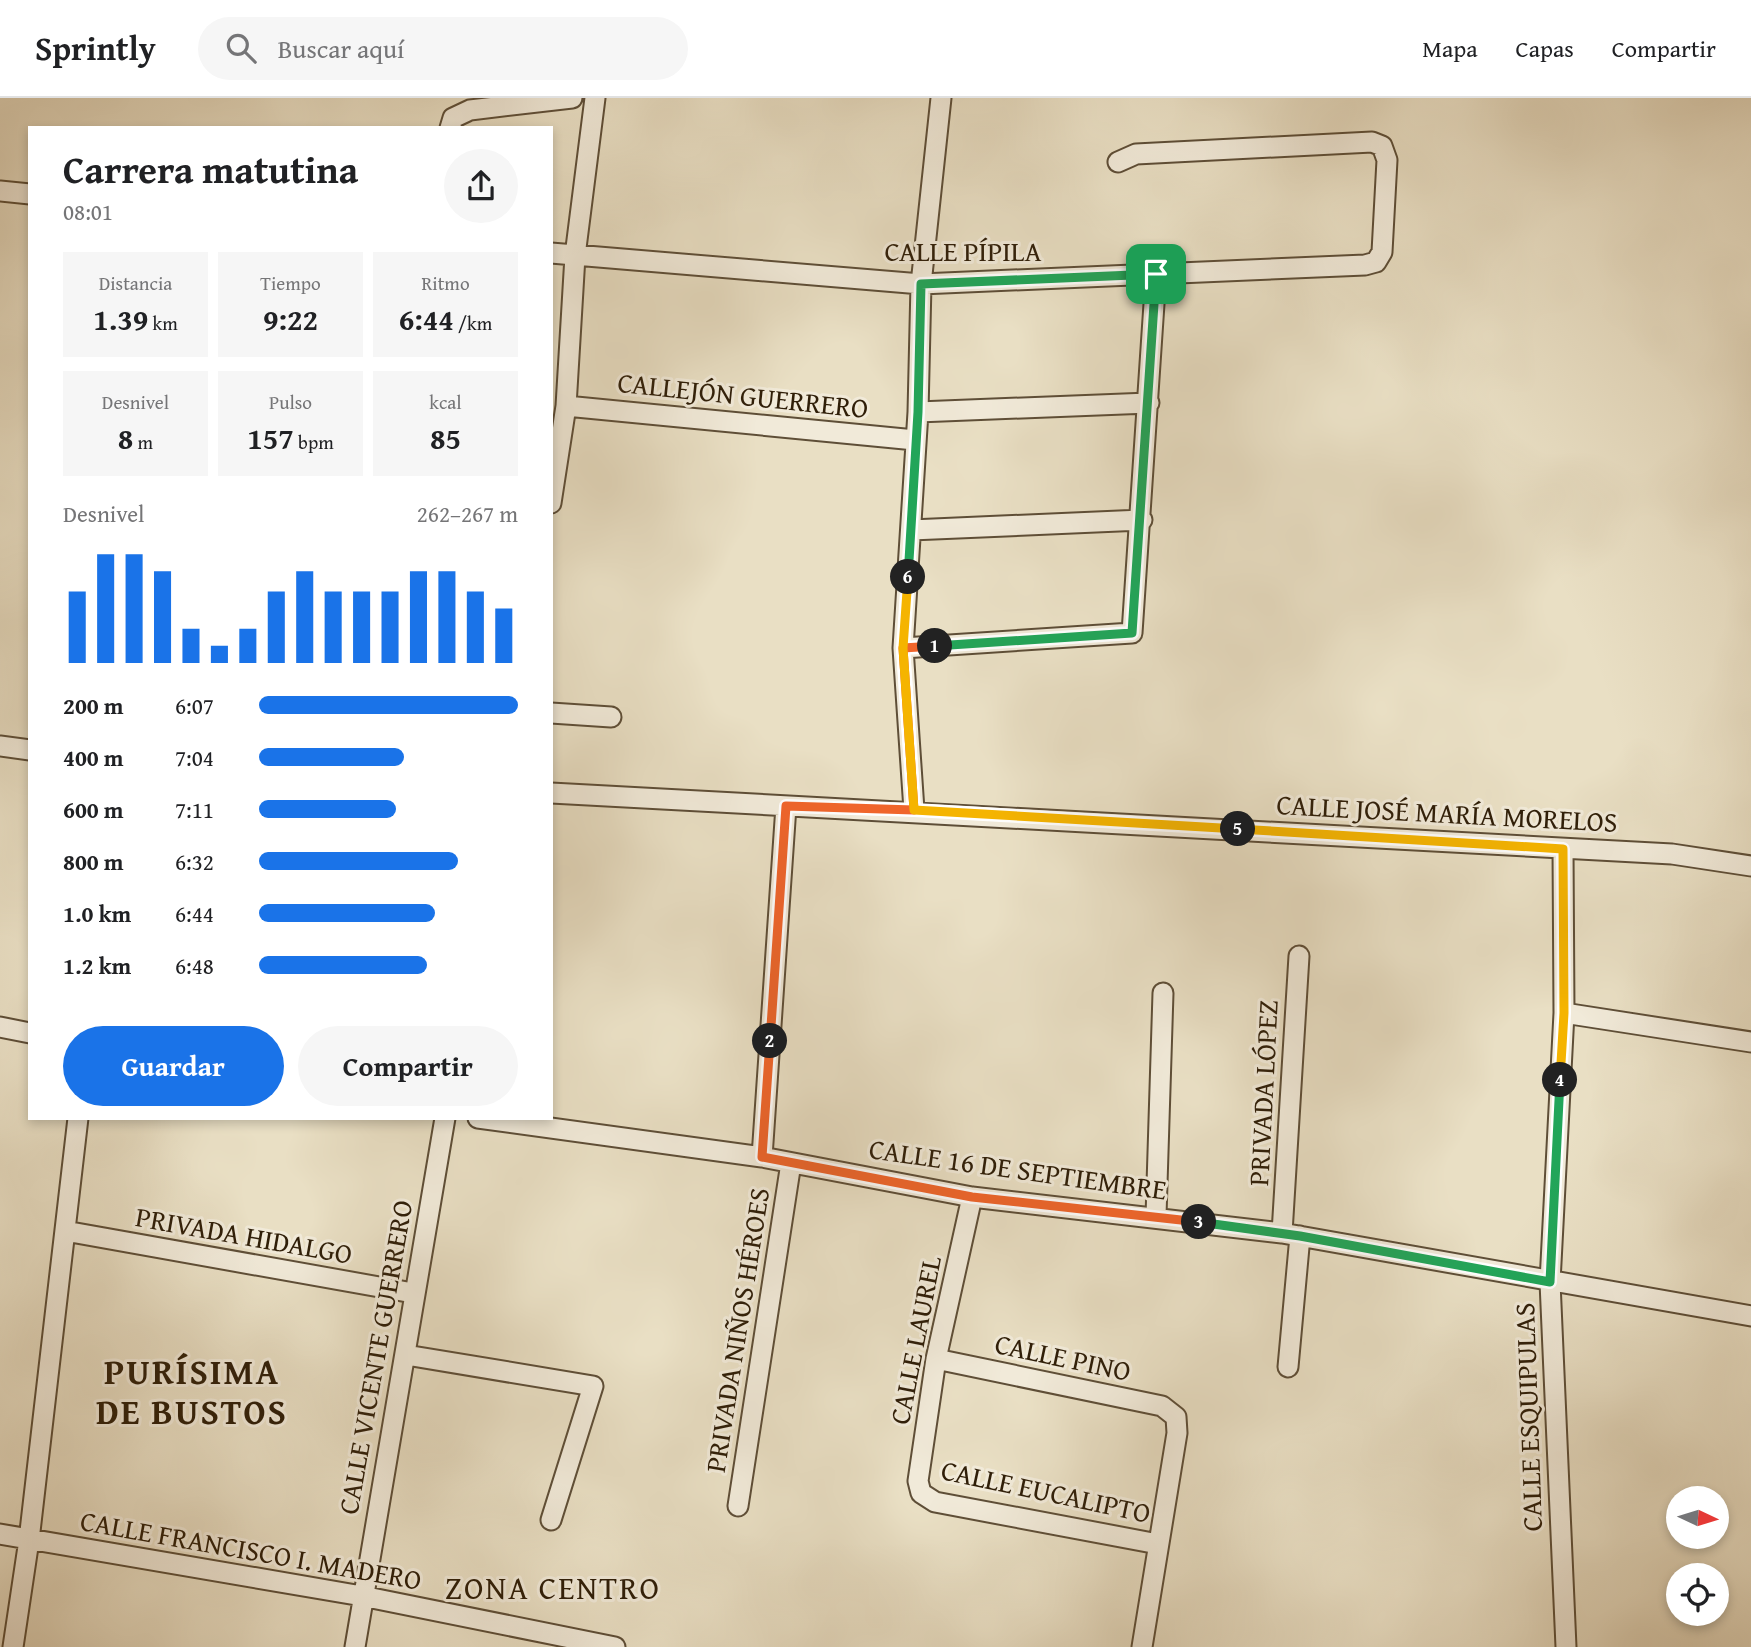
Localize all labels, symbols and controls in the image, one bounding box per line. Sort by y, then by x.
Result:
search box [198,17,688,80]
text: Sprintly [35,24,156,72]
icon: search [222,29,260,67]
text: Buscar aquí [278,29,404,68]
text: Mapa [1422,31,1478,66]
text: Capas [1516,31,1574,66]
text: Compartir [1612,31,1716,66]
text: Carrera matutina [63,141,358,197]
button: share [444,149,518,223]
text: 08:01 [63,195,113,228]
street label: CALLE PÍPILA [885,230,1042,271]
pin [1126,244,1186,304]
icon: arrive [1137,255,1175,293]
text: Distancia [99,269,172,297]
text: Tiempo [260,269,321,297]
text: Ritmo [421,269,470,297]
text: 1.39 [93,297,148,341]
text: 9:22 [263,297,318,341]
text: 6:44 [399,297,454,341]
text: km [148,309,178,337]
text: /km [454,309,492,337]
street label: CALLEJÓN GUERRERO [616,361,870,428]
text: Desnivel [102,388,169,416]
text: Pulso [269,388,312,416]
text: kcal [429,388,462,416]
text: 8 [118,416,133,460]
text: 157 [247,416,294,460]
text: 85 [430,416,461,460]
text: m [133,428,153,456]
text: bpm [294,428,334,456]
text: Desnivel [63,497,144,530]
text: 262–267 m [417,497,518,530]
pin: 6 [890,560,926,594]
text: 6 [903,562,912,590]
pin: 1 [918,628,953,664]
text: 1 [930,631,939,659]
text: 200 m [63,689,124,722]
text: 6:07 [175,689,214,722]
text: 400 m [63,741,124,774]
text: 7:04 [175,741,214,774]
street label: CALLE JOSÉ MARÍA MORELOS [1276,783,1618,842]
text: 600 m [63,793,124,826]
text: 7:11 [175,793,214,826]
pin: 5 [1220,812,1256,846]
text: 5 [1233,814,1242,842]
text: 800 m [63,845,124,878]
text: 6:32 [175,845,214,878]
text: 1.0 km [63,897,131,930]
text: 6:44 [175,897,214,930]
text: 1.2 km [63,949,131,982]
text: 6:48 [175,949,214,982]
street label: PRIVADA LÓPEZ [1237,999,1288,1187]
pin: 2 [752,1024,788,1058]
button: Guardar [63,1026,284,1106]
button: Compartir [298,1026,518,1106]
text: 2 [765,1026,774,1054]
pin: 4 [1542,1062,1578,1098]
text: 4 [1555,1065,1564,1093]
street label: CALLE 16 DE SEPTIEMBRE [867,1127,1169,1210]
street label: PRIVADA NIÑOS HÉROES [694,1185,779,1475]
street label: PRIVADA HIDALGO [133,1195,356,1274]
street label: CALLE VICENTE GUERRERO [327,1197,422,1517]
pin: 3 [1182,1204,1216,1240]
text: 3 [1194,1207,1203,1235]
street label: CALLE LAUREL [878,1252,951,1428]
street label: CALLE ESQUIPULAS [1503,1302,1552,1532]
street label: CALLE PINO [991,1322,1135,1391]
district label: PURÍSIMA DE BUSTOS [96,1346,288,1437]
street label: CALLE EUCALIPTO [938,1448,1155,1533]
north arrow [1666,1486,1729,1549]
map controls [1666,1486,1729,1626]
street label: CALLE FRANCISCO I. MADERO [77,1499,425,1600]
button: locate [1666,1563,1729,1626]
district label: ZONA CENTRO [445,1564,661,1611]

